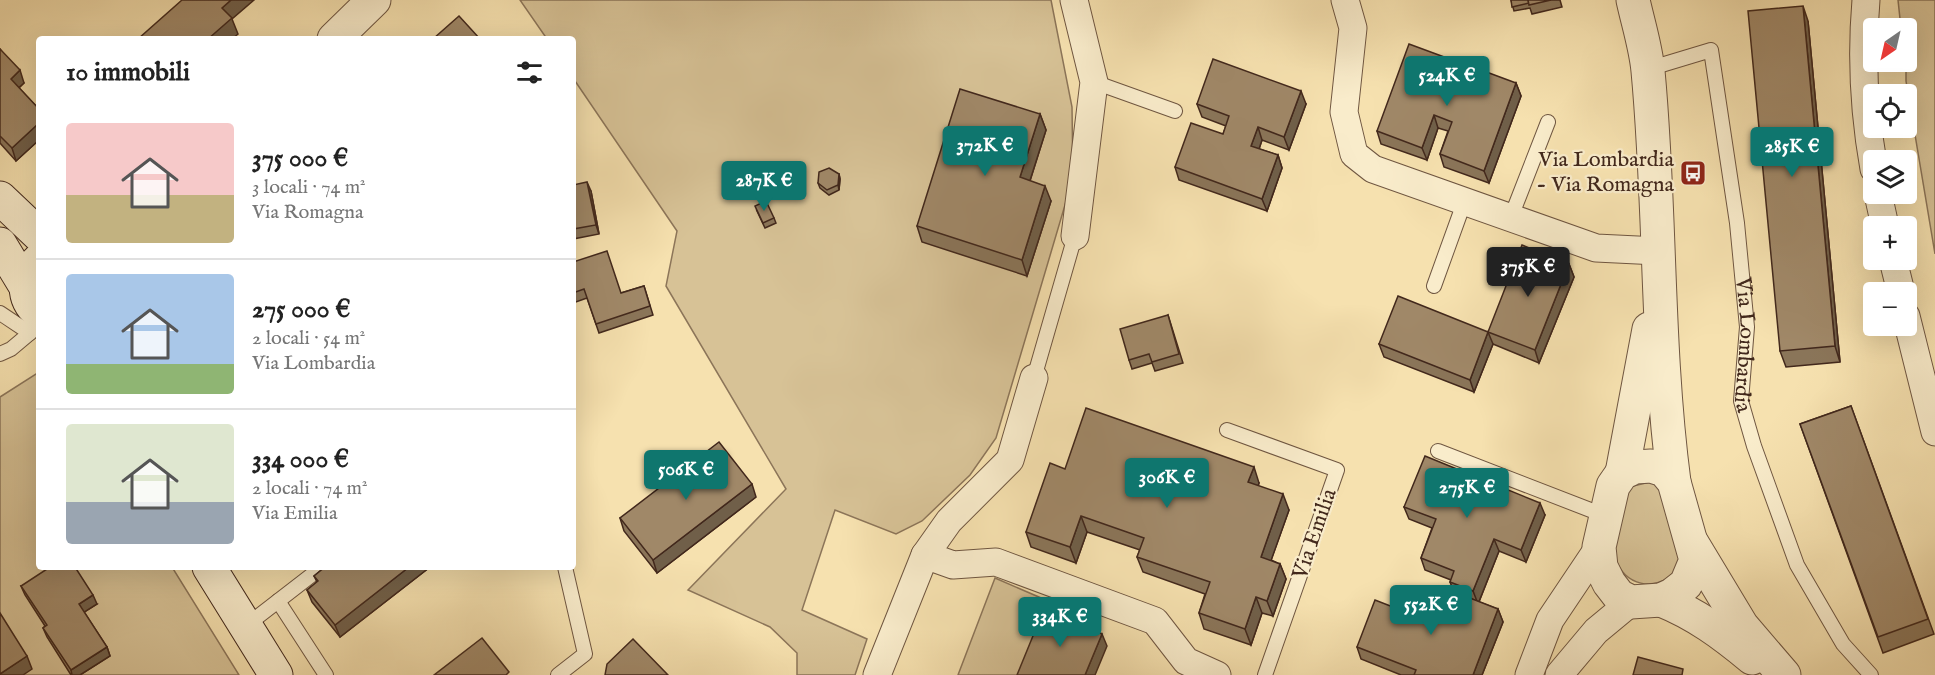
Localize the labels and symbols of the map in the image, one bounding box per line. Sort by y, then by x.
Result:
north arrow [1863,18,1917,72]
pin: 524K € [1398,56,1496,107]
pin: 372K € [936,126,1034,177]
pin: 285K € [1743,127,1841,178]
place label: Via Lombardia - Via Romagna [1536,146,1674,199]
bus stop icon: Via Lombardia - Via Romagna [1678,158,1708,188]
pin: 287K € [715,161,813,212]
pin: 375K € [1479,247,1577,298]
street label: Via Lombardia [1727,275,1761,416]
pin: 506K € [637,450,735,501]
pin: 306K € [1118,458,1216,509]
pin: 275K € [1418,468,1516,519]
street label: Via Emilia [1286,484,1344,584]
pin: 552K € [1382,585,1480,636]
pin: 334K € [1011,597,1109,648]

